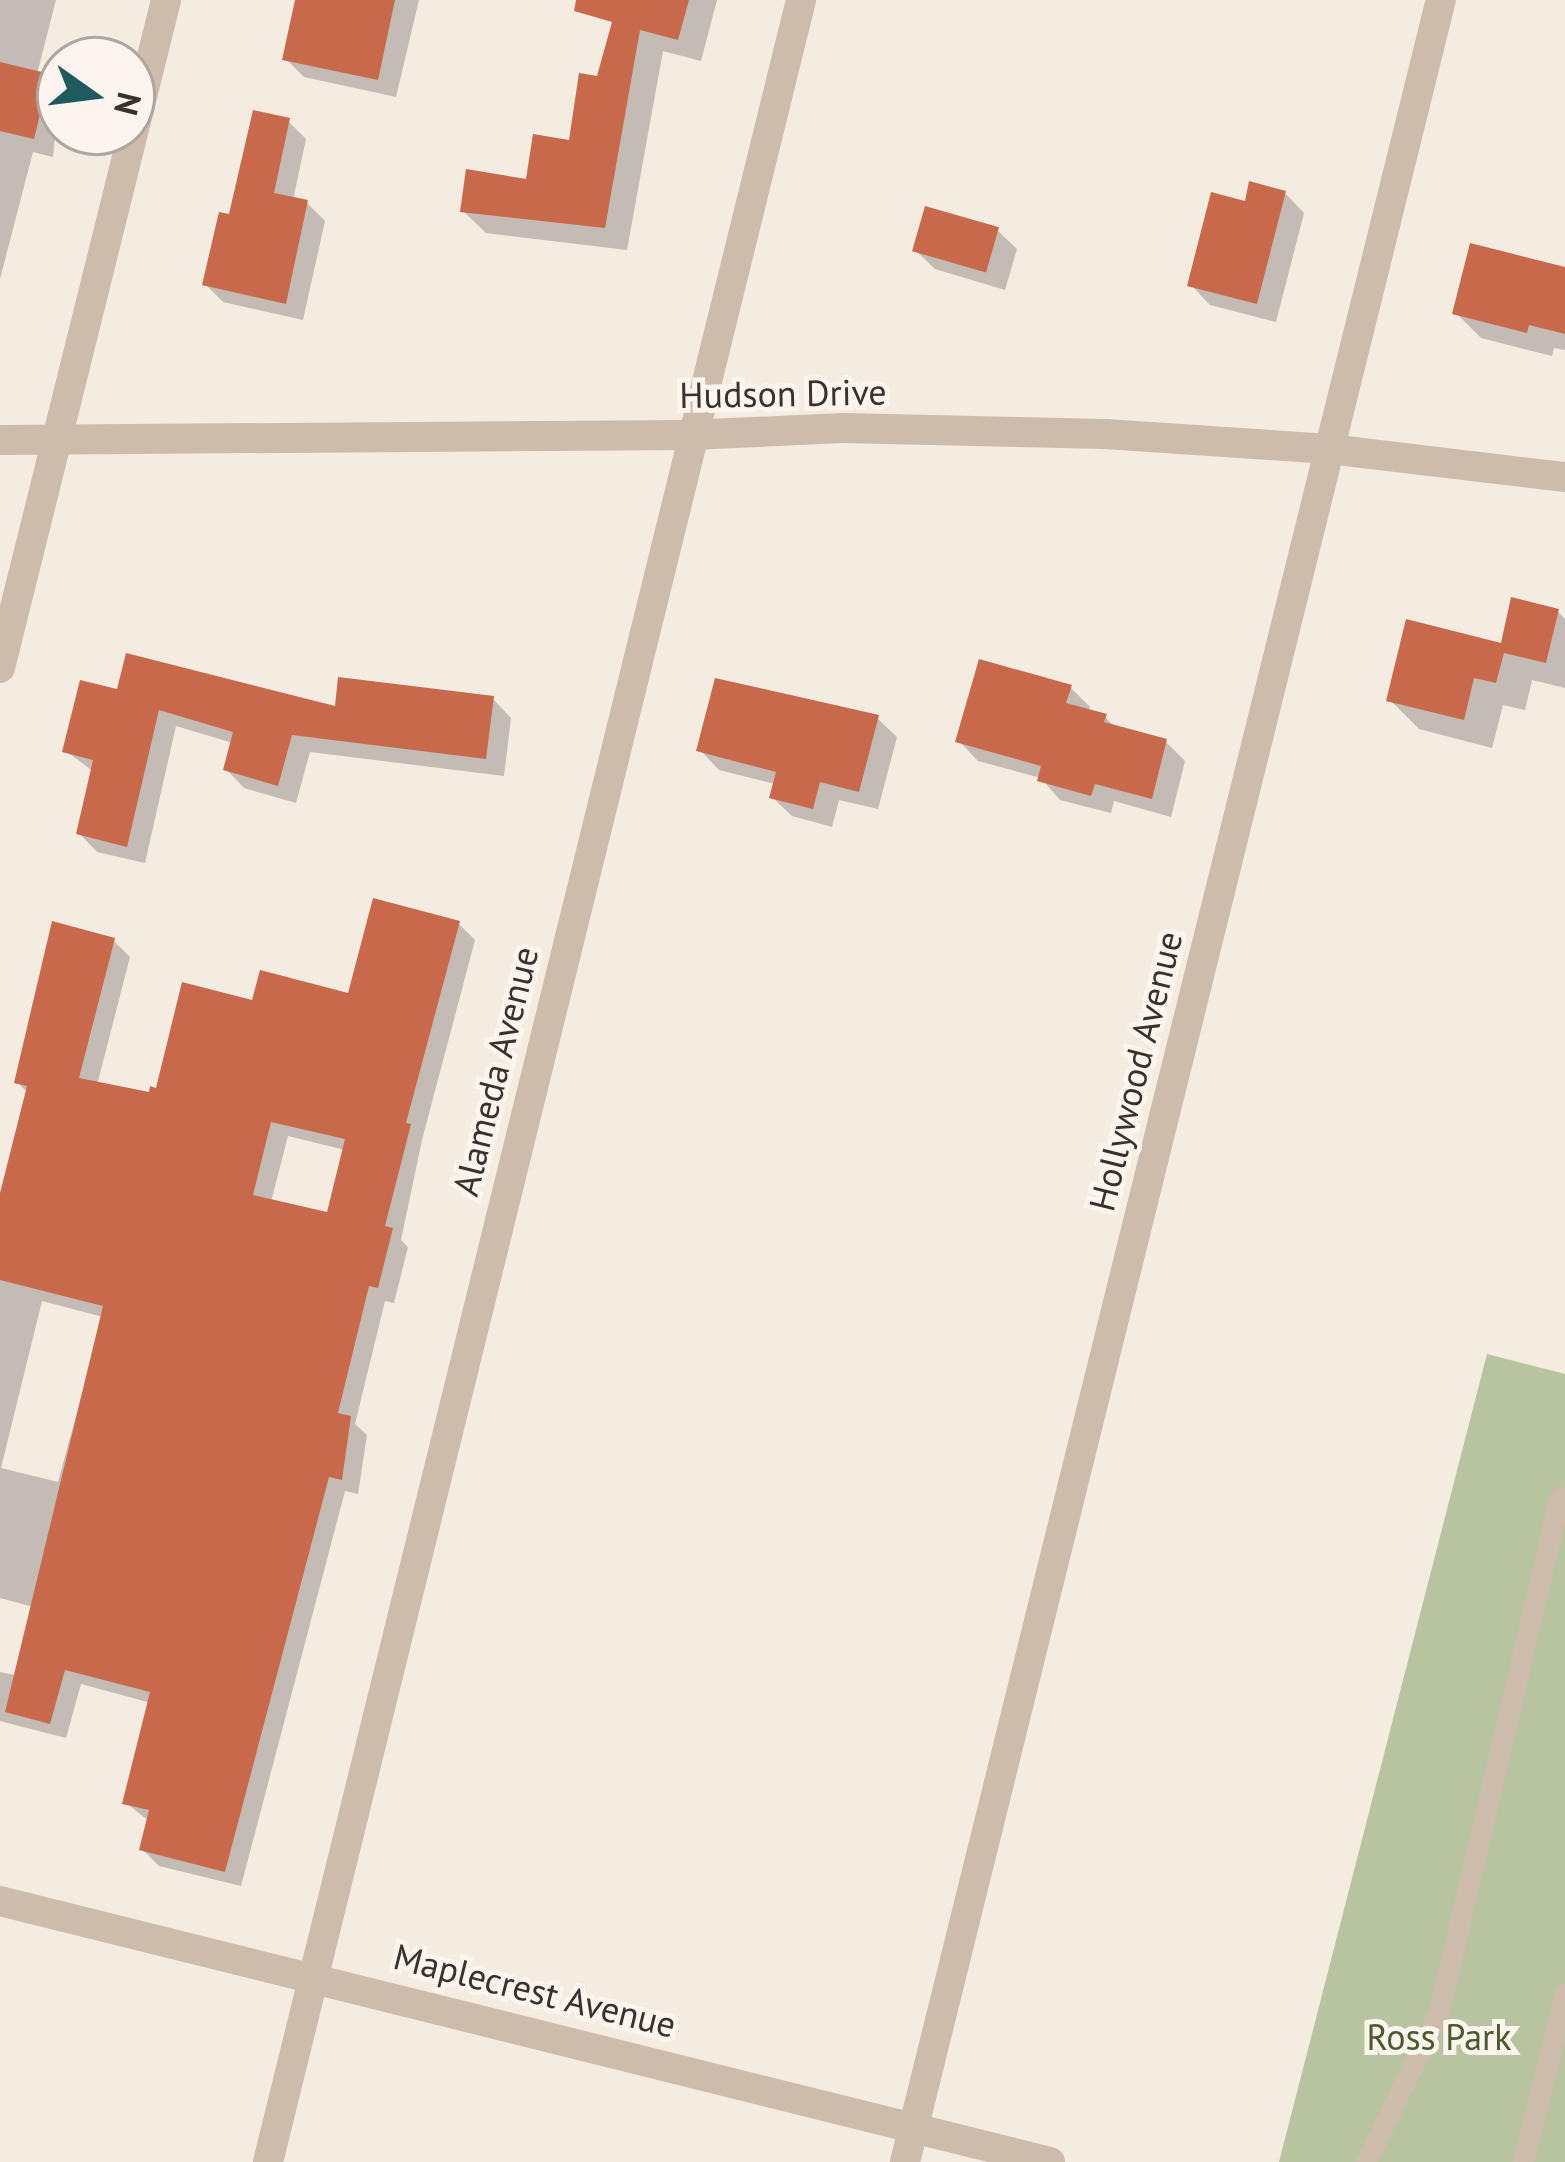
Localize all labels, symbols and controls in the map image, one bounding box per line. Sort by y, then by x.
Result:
north arrow [36,36,156,156]
text: N [105,88,152,120]
street label: Hudson Drive [679,370,887,416]
street label: Hollywood Avenue [1079,926,1191,1216]
street label: Alameda Avenue [443,941,547,1201]
street label: Maplecrest Avenue [389,1934,681,2046]
park label: Ross Park [1366,2015,1512,2059]

